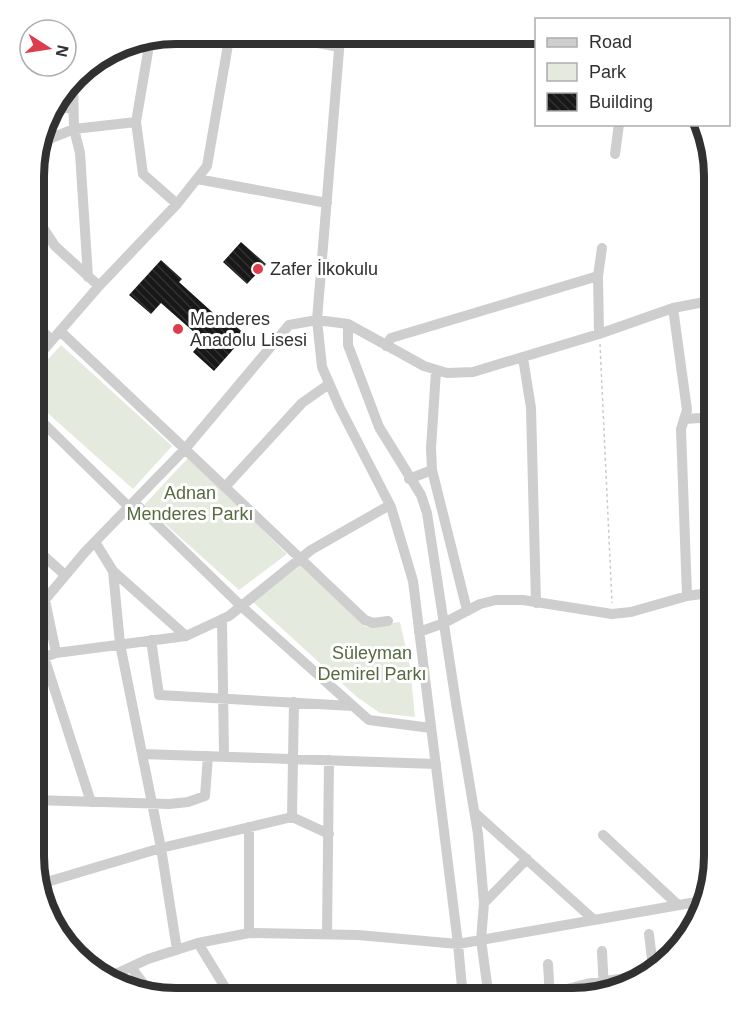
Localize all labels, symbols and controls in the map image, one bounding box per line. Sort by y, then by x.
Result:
north arrow [18,18,78,78]
legend [535,18,730,126]
text: Road [589,32,632,52]
text: N [53,44,72,58]
text: Park [589,62,627,82]
text: Building [589,92,653,112]
place label: Zafer İlkokulu [270,259,378,279]
marker: Zafer İlkokulu [251,262,265,276]
place label: Menderes Anadolu Lisesi [190,309,307,350]
marker: Menderes Anadolu Lisesi [171,322,185,336]
park label: Adnan Menderes Parkı [126,483,254,524]
park label: Süleyman Demirel Parkı [317,643,427,684]

